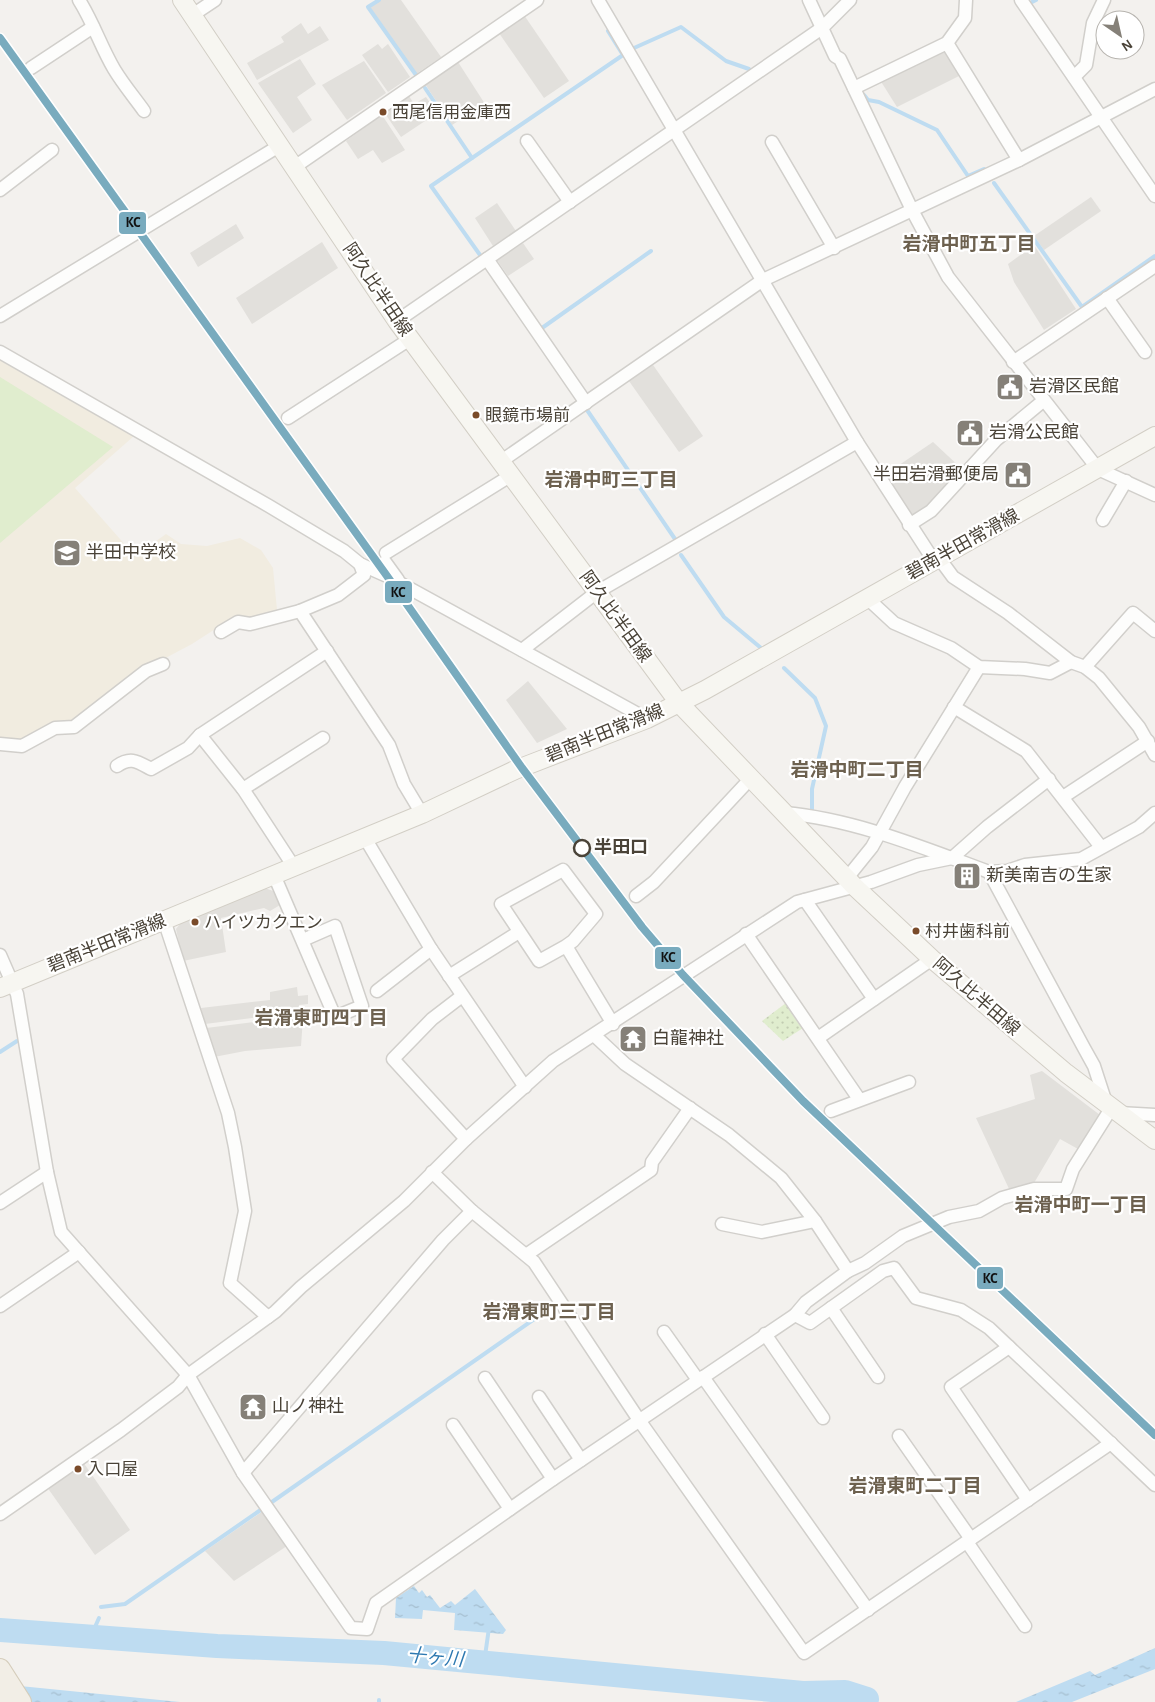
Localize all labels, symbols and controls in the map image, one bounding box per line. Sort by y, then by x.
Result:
north arrow [1095,10,1145,60]
text: N [1119,36,1135,53]
place label: 西尾信用金庫西 [392,103,511,121]
marker: 西尾信用金庫西 [378,107,388,117]
line badge: KC [118,211,147,235]
text: KC [125,216,141,230]
district label: 岩滑中町五丁目 [902,234,1036,254]
street label: 阿久比半田線 [339,239,416,340]
public building icon: 岩滑区民館 [995,372,1025,402]
place label: 岩滑区民館 [1029,377,1119,396]
place label: 眼鏡市場前 [485,406,570,424]
marker: 眼鏡市場前 [471,410,481,420]
public building icon: 岩滑公民館 [955,418,985,448]
place label: 岩滑公民館 [989,423,1079,442]
public building icon: 半田岩滑郵便局 [1003,460,1033,490]
place label: 半田岩滑郵便局 [873,465,999,484]
district label: 岩滑中町三丁目 [544,470,678,490]
street label: 碧南半田常滑線 [903,505,1022,583]
school or university icon: 半田中学校 [52,538,82,568]
place label: 半田中学校 [86,542,176,562]
street label: 阿久比半田線 [576,567,656,666]
line badge: KC [384,580,413,604]
text: KC [390,586,406,600]
street label: 碧南半田常滑線 [542,700,667,766]
district label: 岩滑中町二丁目 [790,760,924,780]
place label: 半田口 [594,838,648,857]
marker: 半田口 [573,839,591,857]
building icon: 新美南吉の生家 [952,861,982,891]
place label: 新美南吉の生家 [986,865,1112,885]
street label: 碧南半田常滑線 [44,910,169,976]
place label: ハイツカクエン [204,914,323,931]
marker: ハイツカクエン [190,917,200,927]
place label: 村井歯科前 [925,922,1010,940]
marker: 村井歯科前 [911,926,921,936]
line badge: KC [654,946,682,970]
text: KC [660,951,676,965]
street label: 阿久比半田線 [929,953,1024,1039]
district label: 岩滑東町四丁目 [254,1008,388,1028]
temple icon: 白龍神社 [618,1024,648,1054]
place label: 白龍神社 [652,1028,724,1048]
district label: 岩滑中町一丁目 [1014,1195,1148,1215]
line badge: KC [976,1266,1004,1290]
text: KC [982,1272,998,1286]
district label: 岩滑東町三丁目 [482,1302,616,1322]
temple icon: 山ノ神社 [238,1392,268,1422]
place label: 山ノ神社 [272,1397,344,1416]
place label: 入口屋 [87,1461,138,1478]
marker: 入口屋 [73,1464,83,1474]
district label: 岩滑東町二丁目 [848,1476,982,1496]
water label: 十ヶ川 [406,1645,466,1670]

